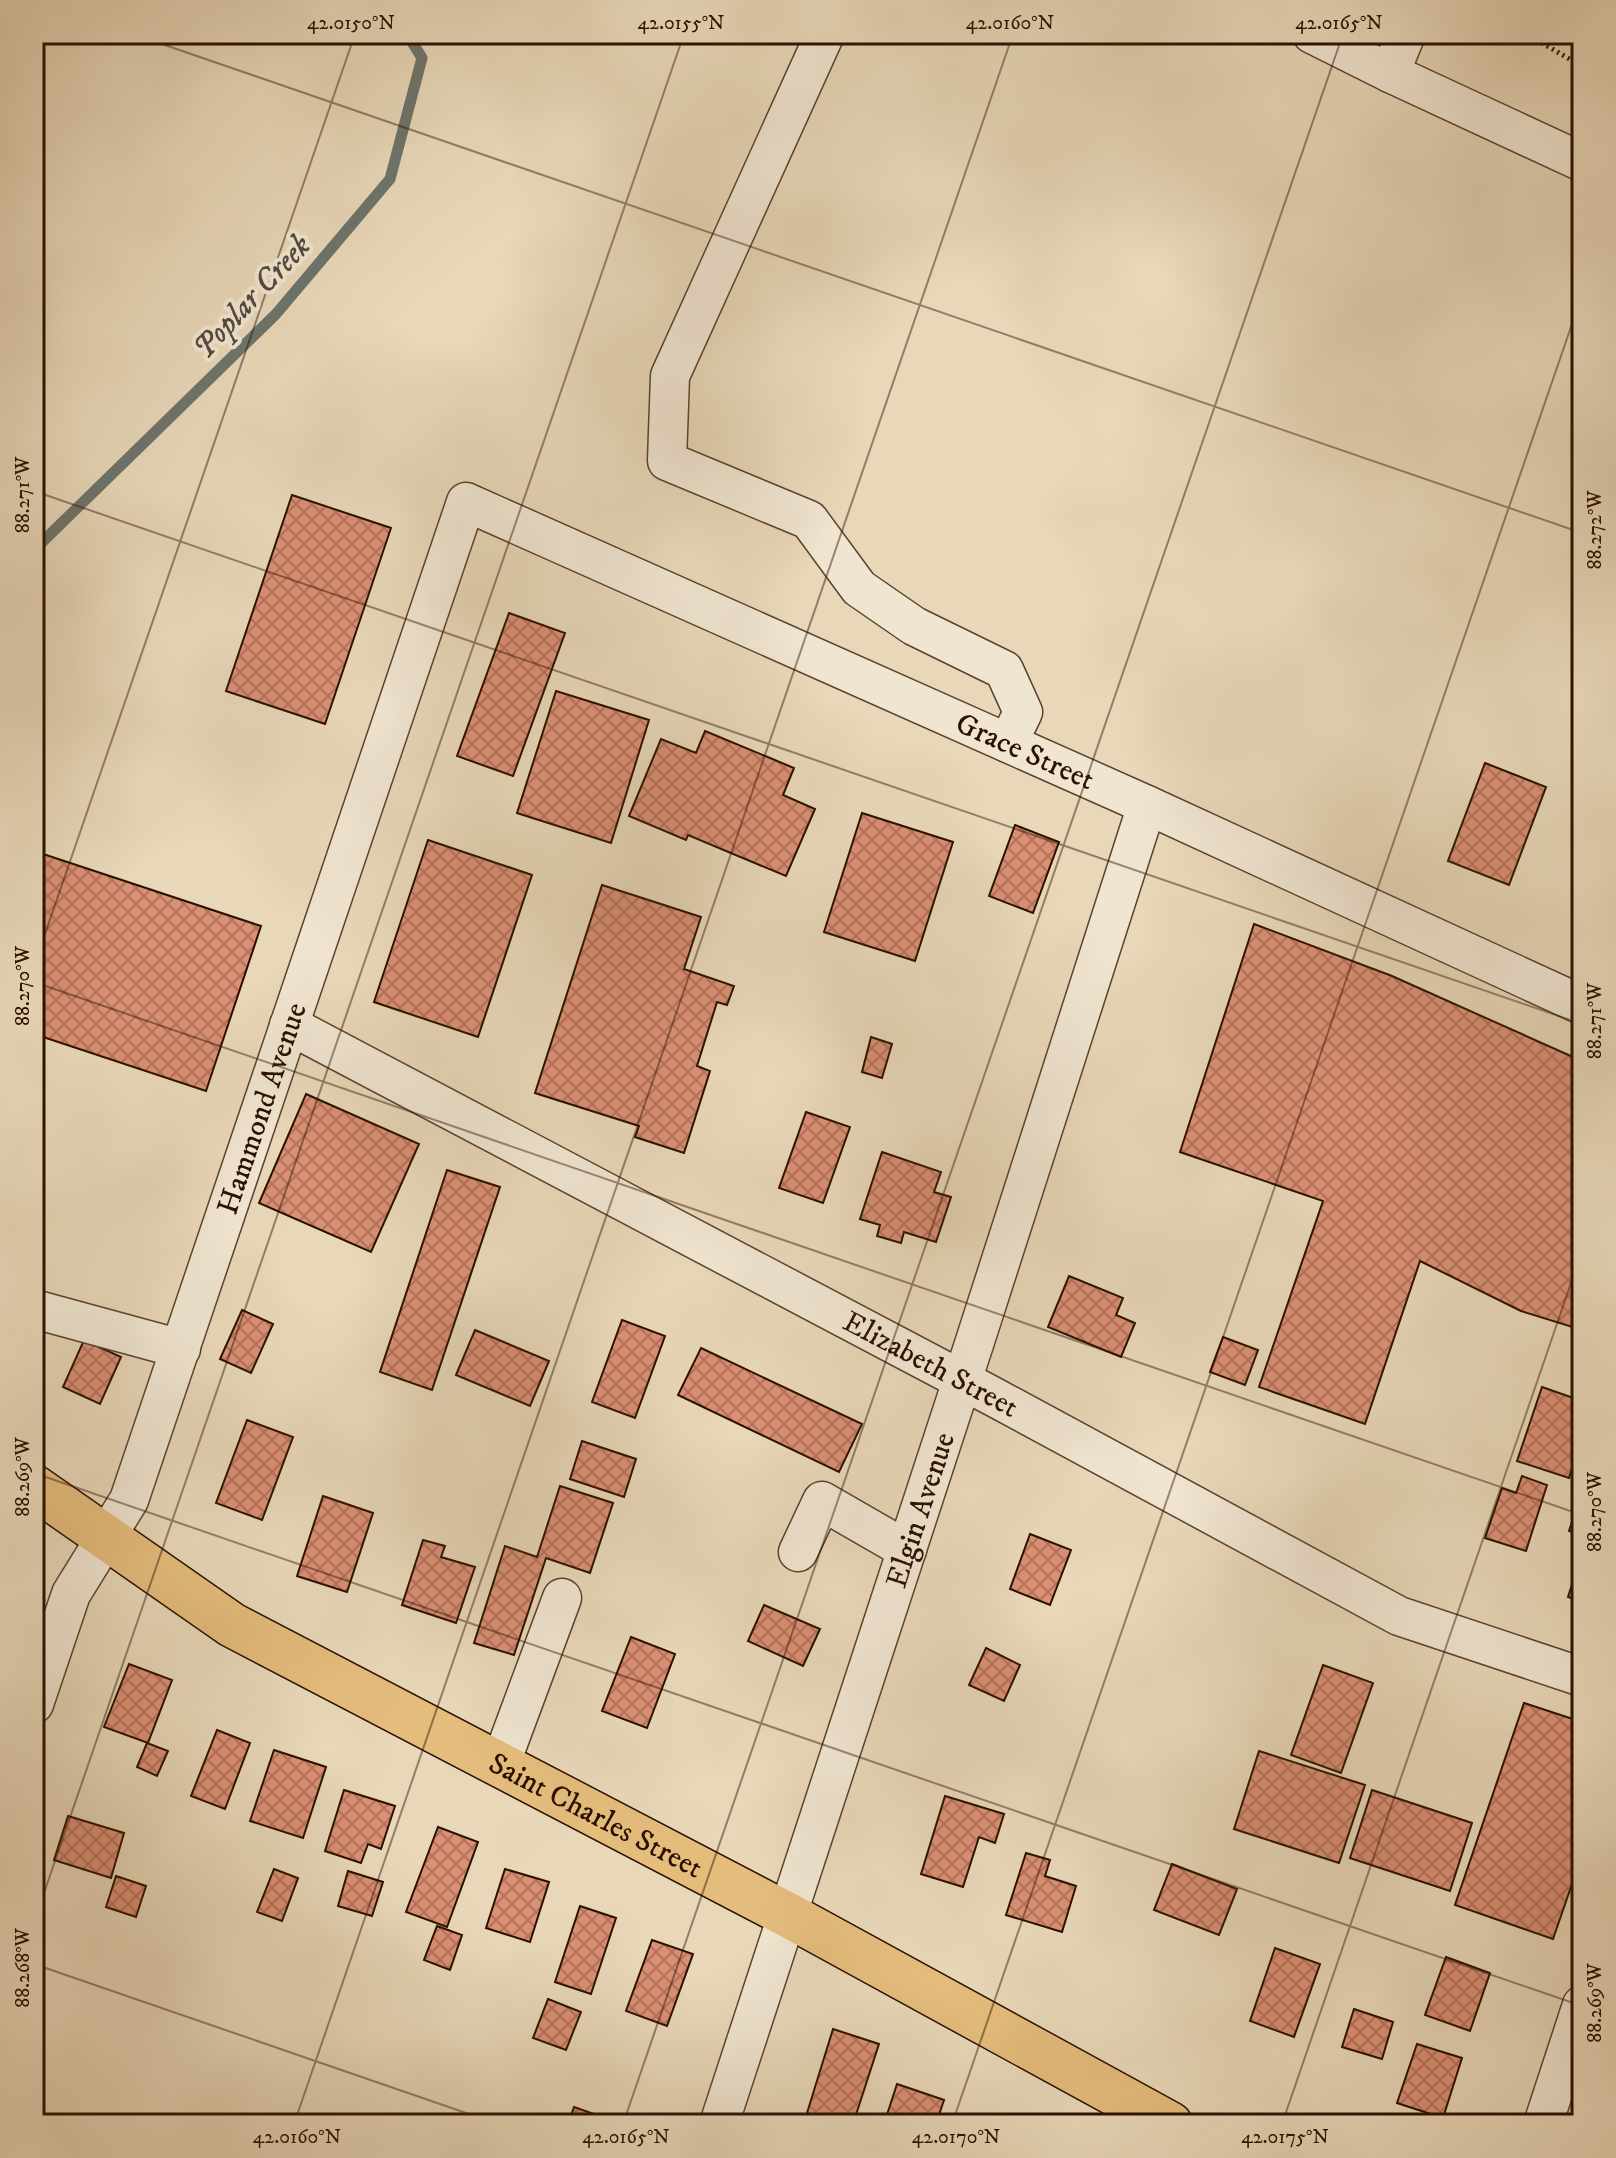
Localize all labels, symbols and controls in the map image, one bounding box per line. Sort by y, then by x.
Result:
text: 42.0150°N [307,11,395,36]
text: 42.0155°N [638,11,724,36]
text: 42.0160°N [966,11,1054,36]
text: 42.0165°N [1295,11,1383,36]
water label: Poplar Creek [185,226,321,368]
text: 88.271°W [11,456,36,533]
text: 88.272°W [1583,490,1608,570]
street label: Grace Street [950,705,1100,799]
text: 88.270°W [11,945,36,1026]
text: 88.271°W [1583,982,1608,1059]
street label: Hammond Avenue [210,998,316,1219]
street label: Elizabeth Street [836,1304,1024,1427]
street label: Elgin Avenue [879,1428,964,1593]
text: 88.269°W [11,1436,36,1517]
text: 88.270°W [1583,1471,1608,1552]
street label: Saint Charles Street [482,1745,709,1887]
text: 88.268°W [11,1927,36,2008]
text: 88.269°W [1583,1962,1608,2043]
text: 42.0160°N [253,2125,341,2150]
text: 42.0165°N [582,2125,670,2150]
text: 42.0170°N [912,2125,1000,2150]
text: 42.0175°N [1241,2125,1329,2150]

